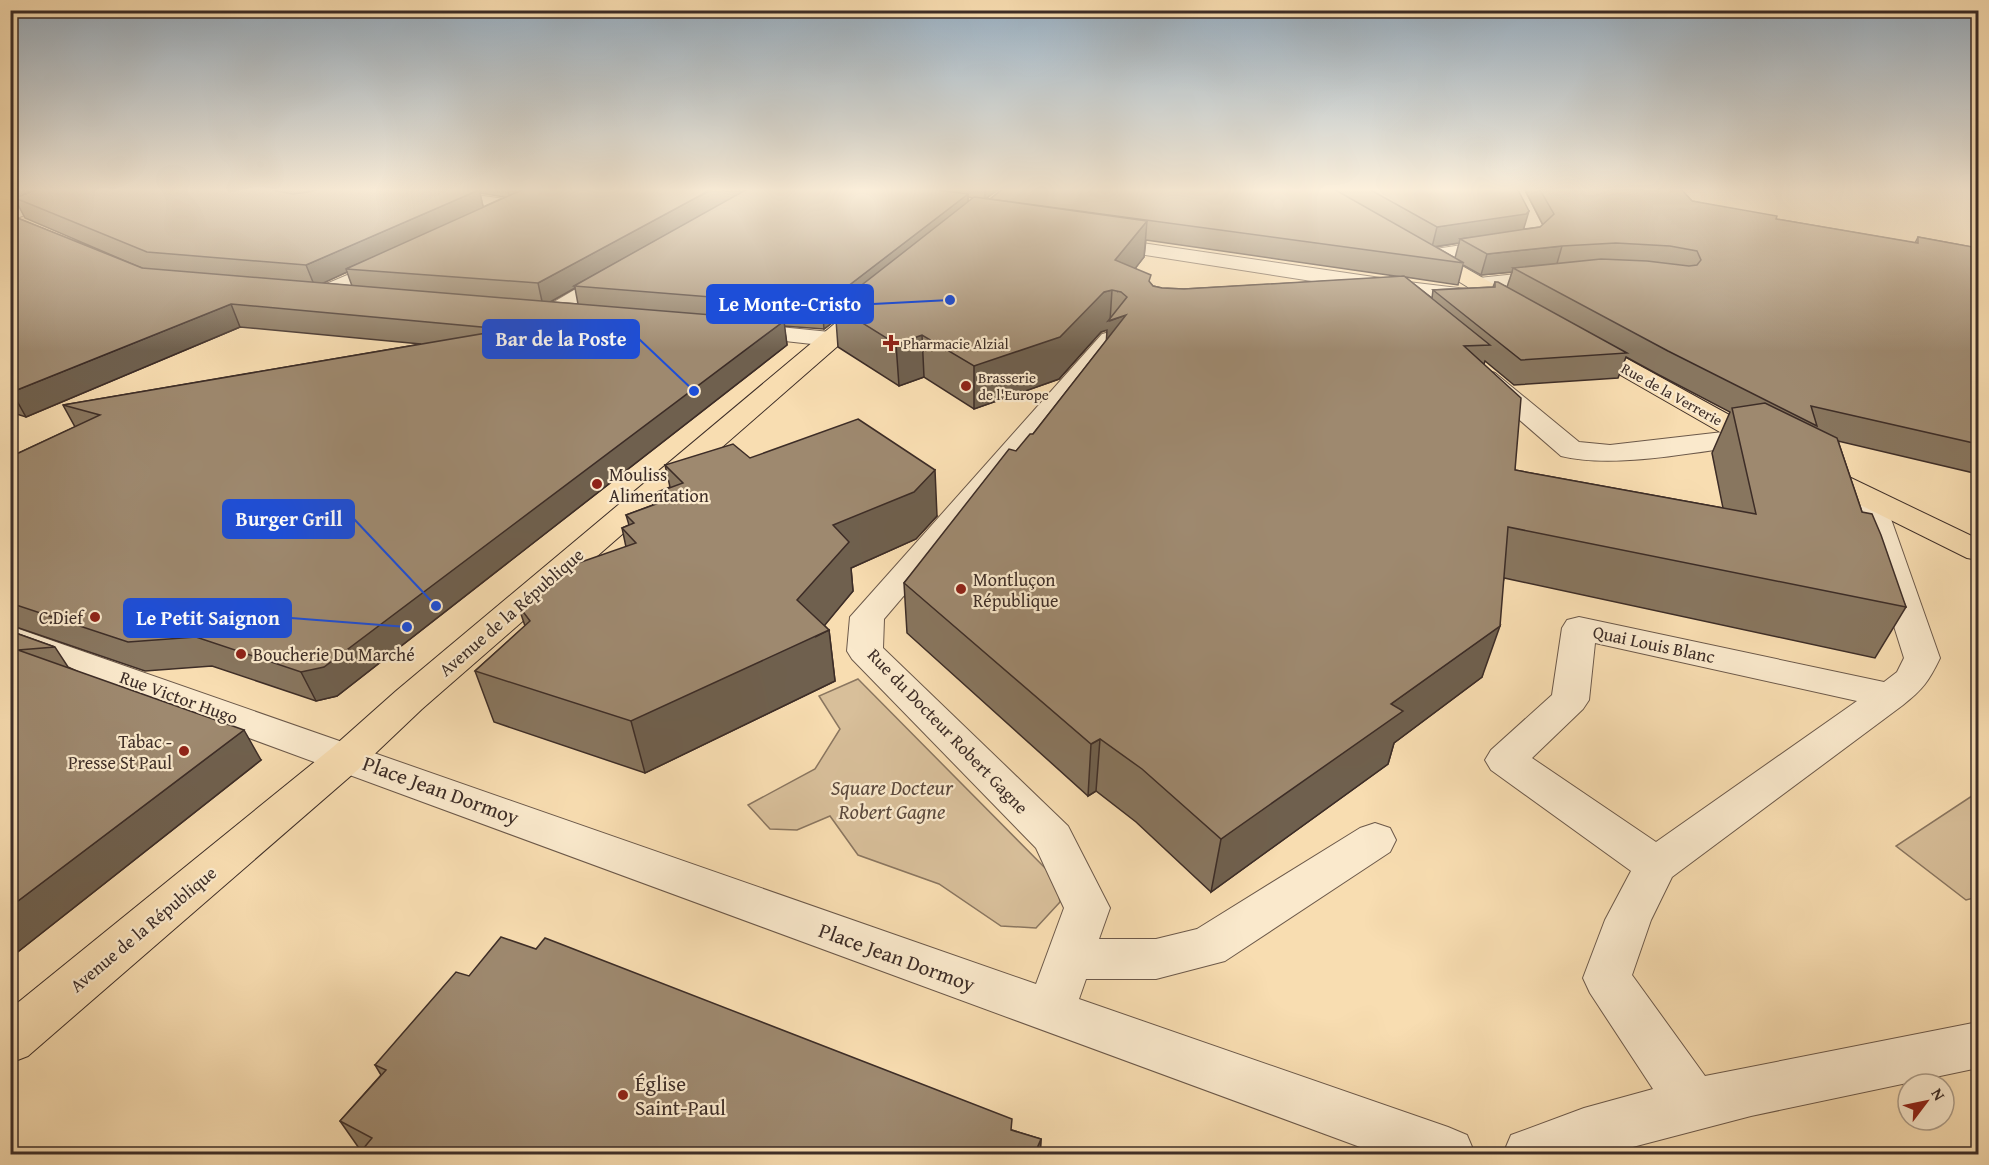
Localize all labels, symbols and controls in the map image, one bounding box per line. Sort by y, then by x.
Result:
callout: Le Monte-Cristo [707,285,873,323]
text: Le Monte-Cristo [719,289,862,318]
callout: Bar de la Poste [483,320,639,358]
text: Bar de la Poste [495,324,627,353]
place label: Pharmacie Alzial [903,333,1009,354]
marker: Pharmacie Alzial [884,336,898,350]
street label: Rue de la Verrerie [1618,358,1726,430]
place label: Brasserie de l'Europe [978,367,1049,405]
marker: Brasserie de l'Europe [959,379,973,393]
place label: Mouliss Alimentation [609,461,709,509]
marker: Mouliss Alimentation [590,477,604,491]
callout: Burger Grill [223,500,354,538]
text: Burger Grill [236,504,342,533]
street label: Avenue de la République [433,541,589,683]
place label: Montluçon République [973,566,1058,614]
marker: Montluçon République [954,582,968,596]
callout: Le Petit Saignon [124,599,291,637]
text: Le Petit Saignon [136,603,280,632]
place label: C.Dief [39,604,85,631]
marker: C.Dief [88,610,102,624]
street label: Quai Louis Blanc [1591,618,1717,670]
place label: Boucherie Du Marché [253,641,415,668]
street label: Rue du Docteur Robert Gagne [861,642,1035,820]
marker: Boucherie Du Marché [234,647,248,661]
street label: Rue Victor Hugo [116,663,242,731]
place label: Tabac - Presse St Paul [68,728,172,776]
marker: Tabac - Presse St Paul [177,744,191,758]
street label: Place Jean Dormoy [359,747,524,833]
park label: Square Docteur Robert Gagne [831,772,954,827]
street label: Avenue de la République [64,859,222,999]
street label: Place Jean Dormoy [815,914,980,1000]
place label: Église Saint-Paul [635,1068,726,1123]
north arrow [1896,1072,1956,1132]
text: N [1926,1083,1952,1105]
marker: Église Saint-Paul [616,1088,630,1102]

